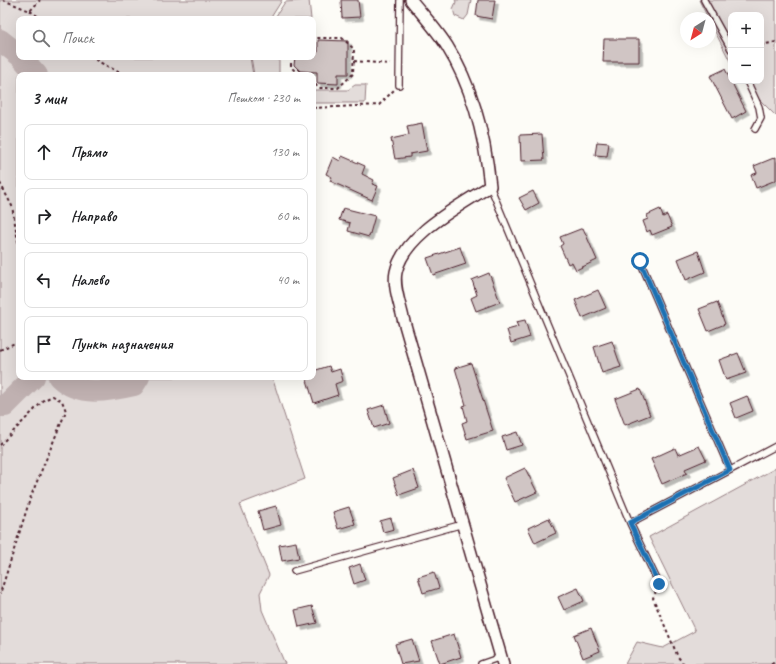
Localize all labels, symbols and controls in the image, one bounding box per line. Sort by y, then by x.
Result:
north arrow [680,12,716,48]
map controls [728,12,764,84]
button: + [728,12,764,48]
search box [16,16,316,60]
icon: search [30,27,52,49]
text: Поиск [62,29,94,48]
button: − [728,48,764,84]
text: 3 мин [32,88,67,109]
text: Пешком · 230 m [227,90,300,106]
icon: ahead [33,141,55,163]
text: Прямо [71,143,107,162]
text: 130 m [271,144,299,160]
icon: right [33,205,55,227]
text: Направо [71,207,117,226]
text: 60 m [277,208,299,224]
route start [631,252,649,270]
icon: left [33,269,55,291]
text: Налево [71,271,109,290]
text: 40 m [277,272,299,288]
icon: arrive [33,333,55,355]
text: Пункт назначения [71,335,173,354]
route end [650,575,668,593]

